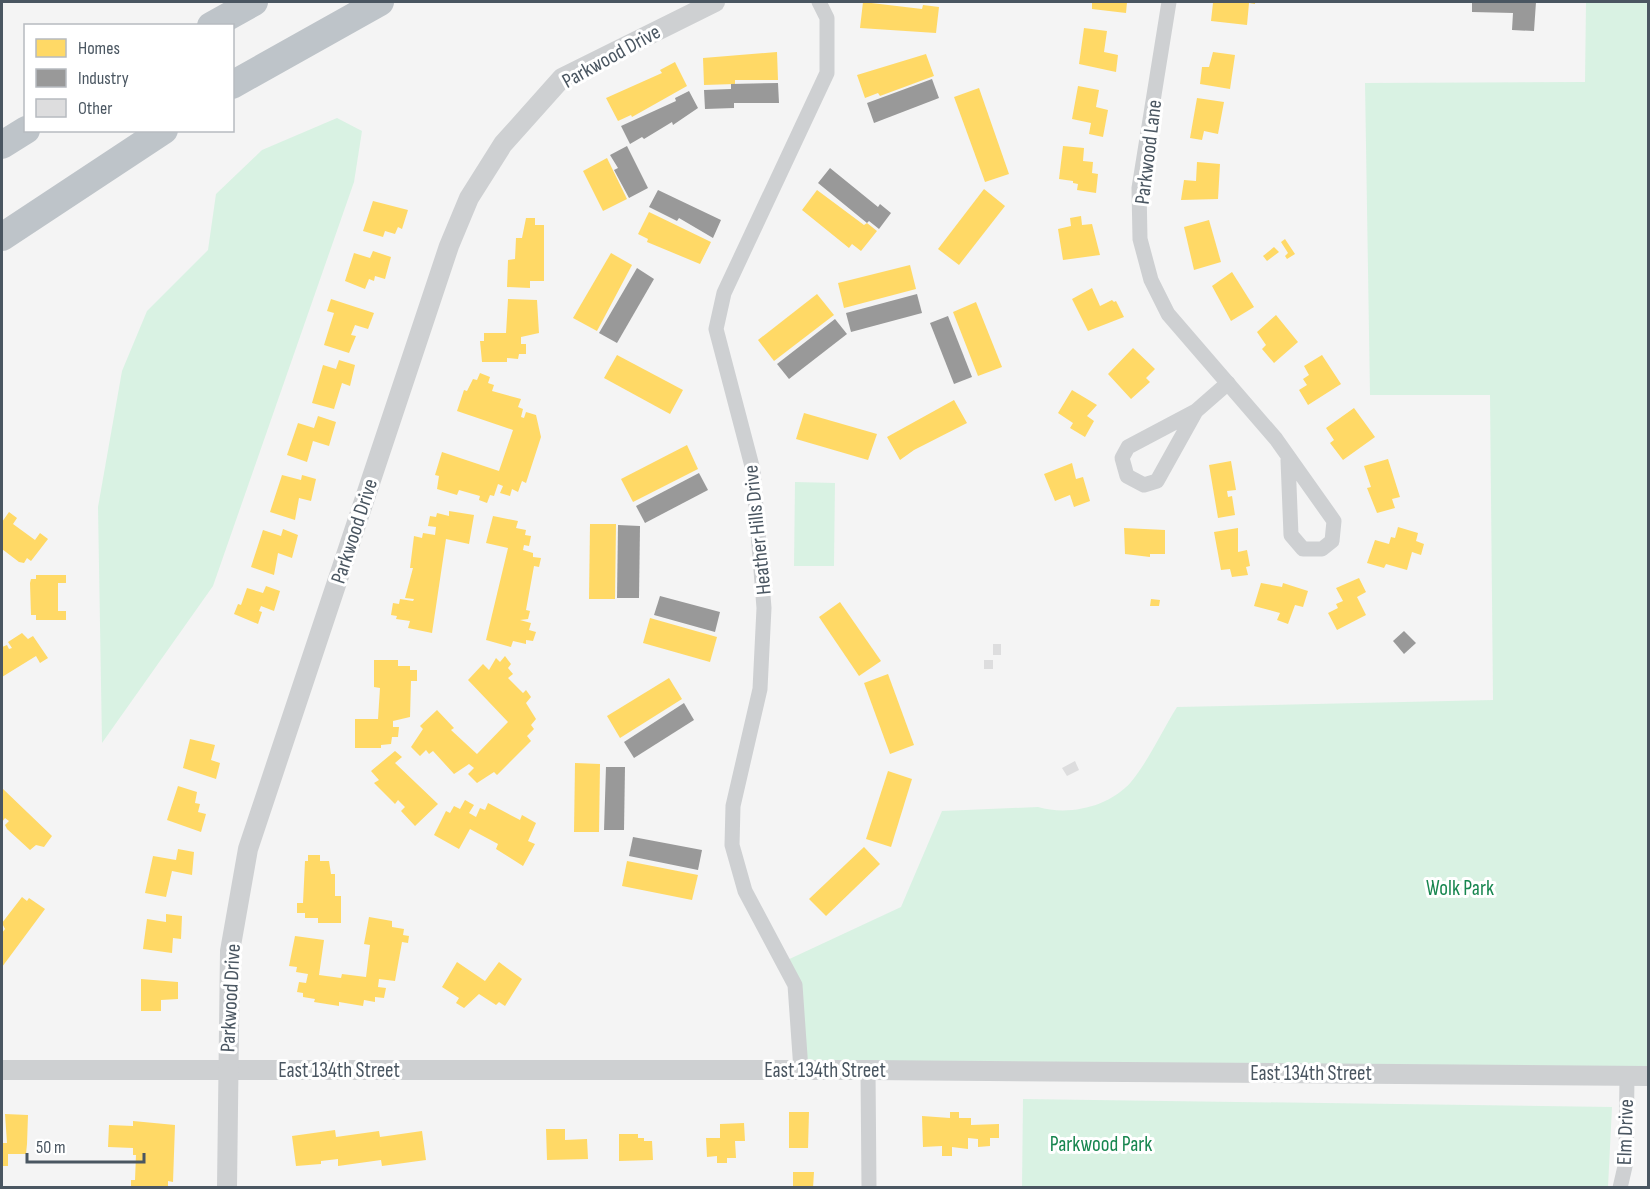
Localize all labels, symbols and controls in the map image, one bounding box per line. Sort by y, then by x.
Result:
street label: Parkwood Drive [558,19,665,94]
legend [24,24,234,132]
text: Homes [78,38,120,59]
text: Industry [78,68,129,89]
text: Other [78,98,112,119]
street label: Parkwood Lane [1130,98,1167,206]
street label: Heather Hills Drive [738,464,777,596]
street label: Parkwood Drive [326,476,383,587]
park label: Wolk Park [1426,876,1494,901]
street label: Parkwood Drive [215,943,246,1053]
street label: East 134th Street [278,1058,400,1083]
street label: East 134th Street [764,1058,886,1083]
street label: East 134th Street [1250,1061,1372,1086]
street label: Elm Drive [1612,1099,1639,1165]
scale bar [27,1126,144,1164]
park label: Parkwood Park [1050,1132,1152,1157]
text: 50 m [36,1137,66,1158]

